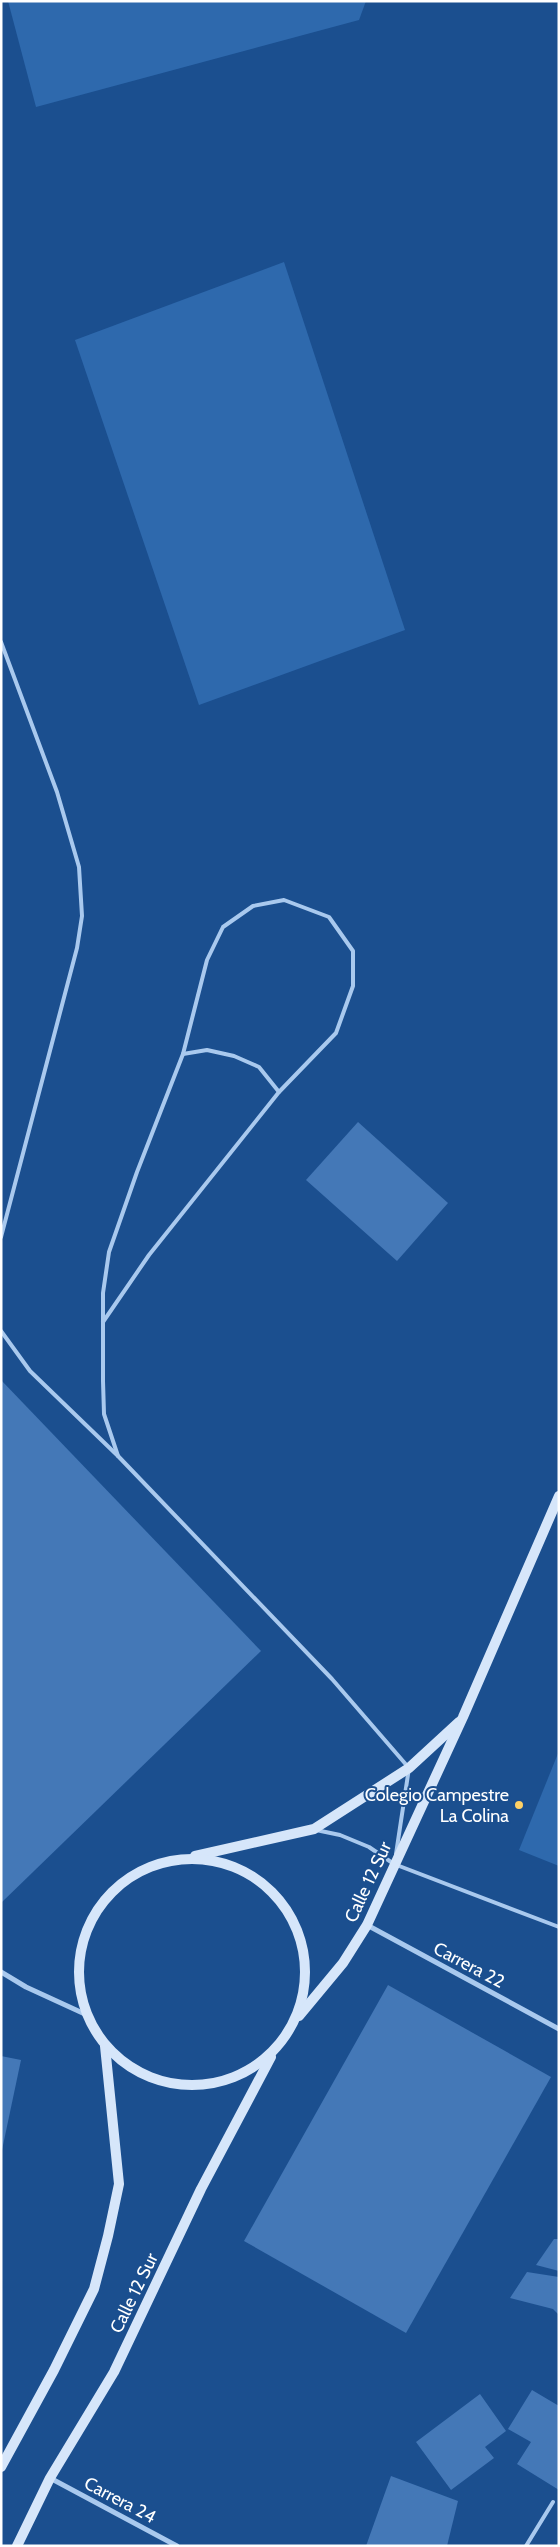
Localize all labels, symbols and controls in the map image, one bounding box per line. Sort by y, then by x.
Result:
place label: Colegio Campestre La Colina [365,1784,509,1827]
marker: Colegio Campestre La Colina [513,1799,525,1811]
street label: Calle 12 Sur [340,1838,396,1926]
street label: Carrera 22 [430,1937,508,1993]
street label: Calle 12 Sur [105,2249,163,2337]
street label: Carrera 24 [80,2472,160,2528]

